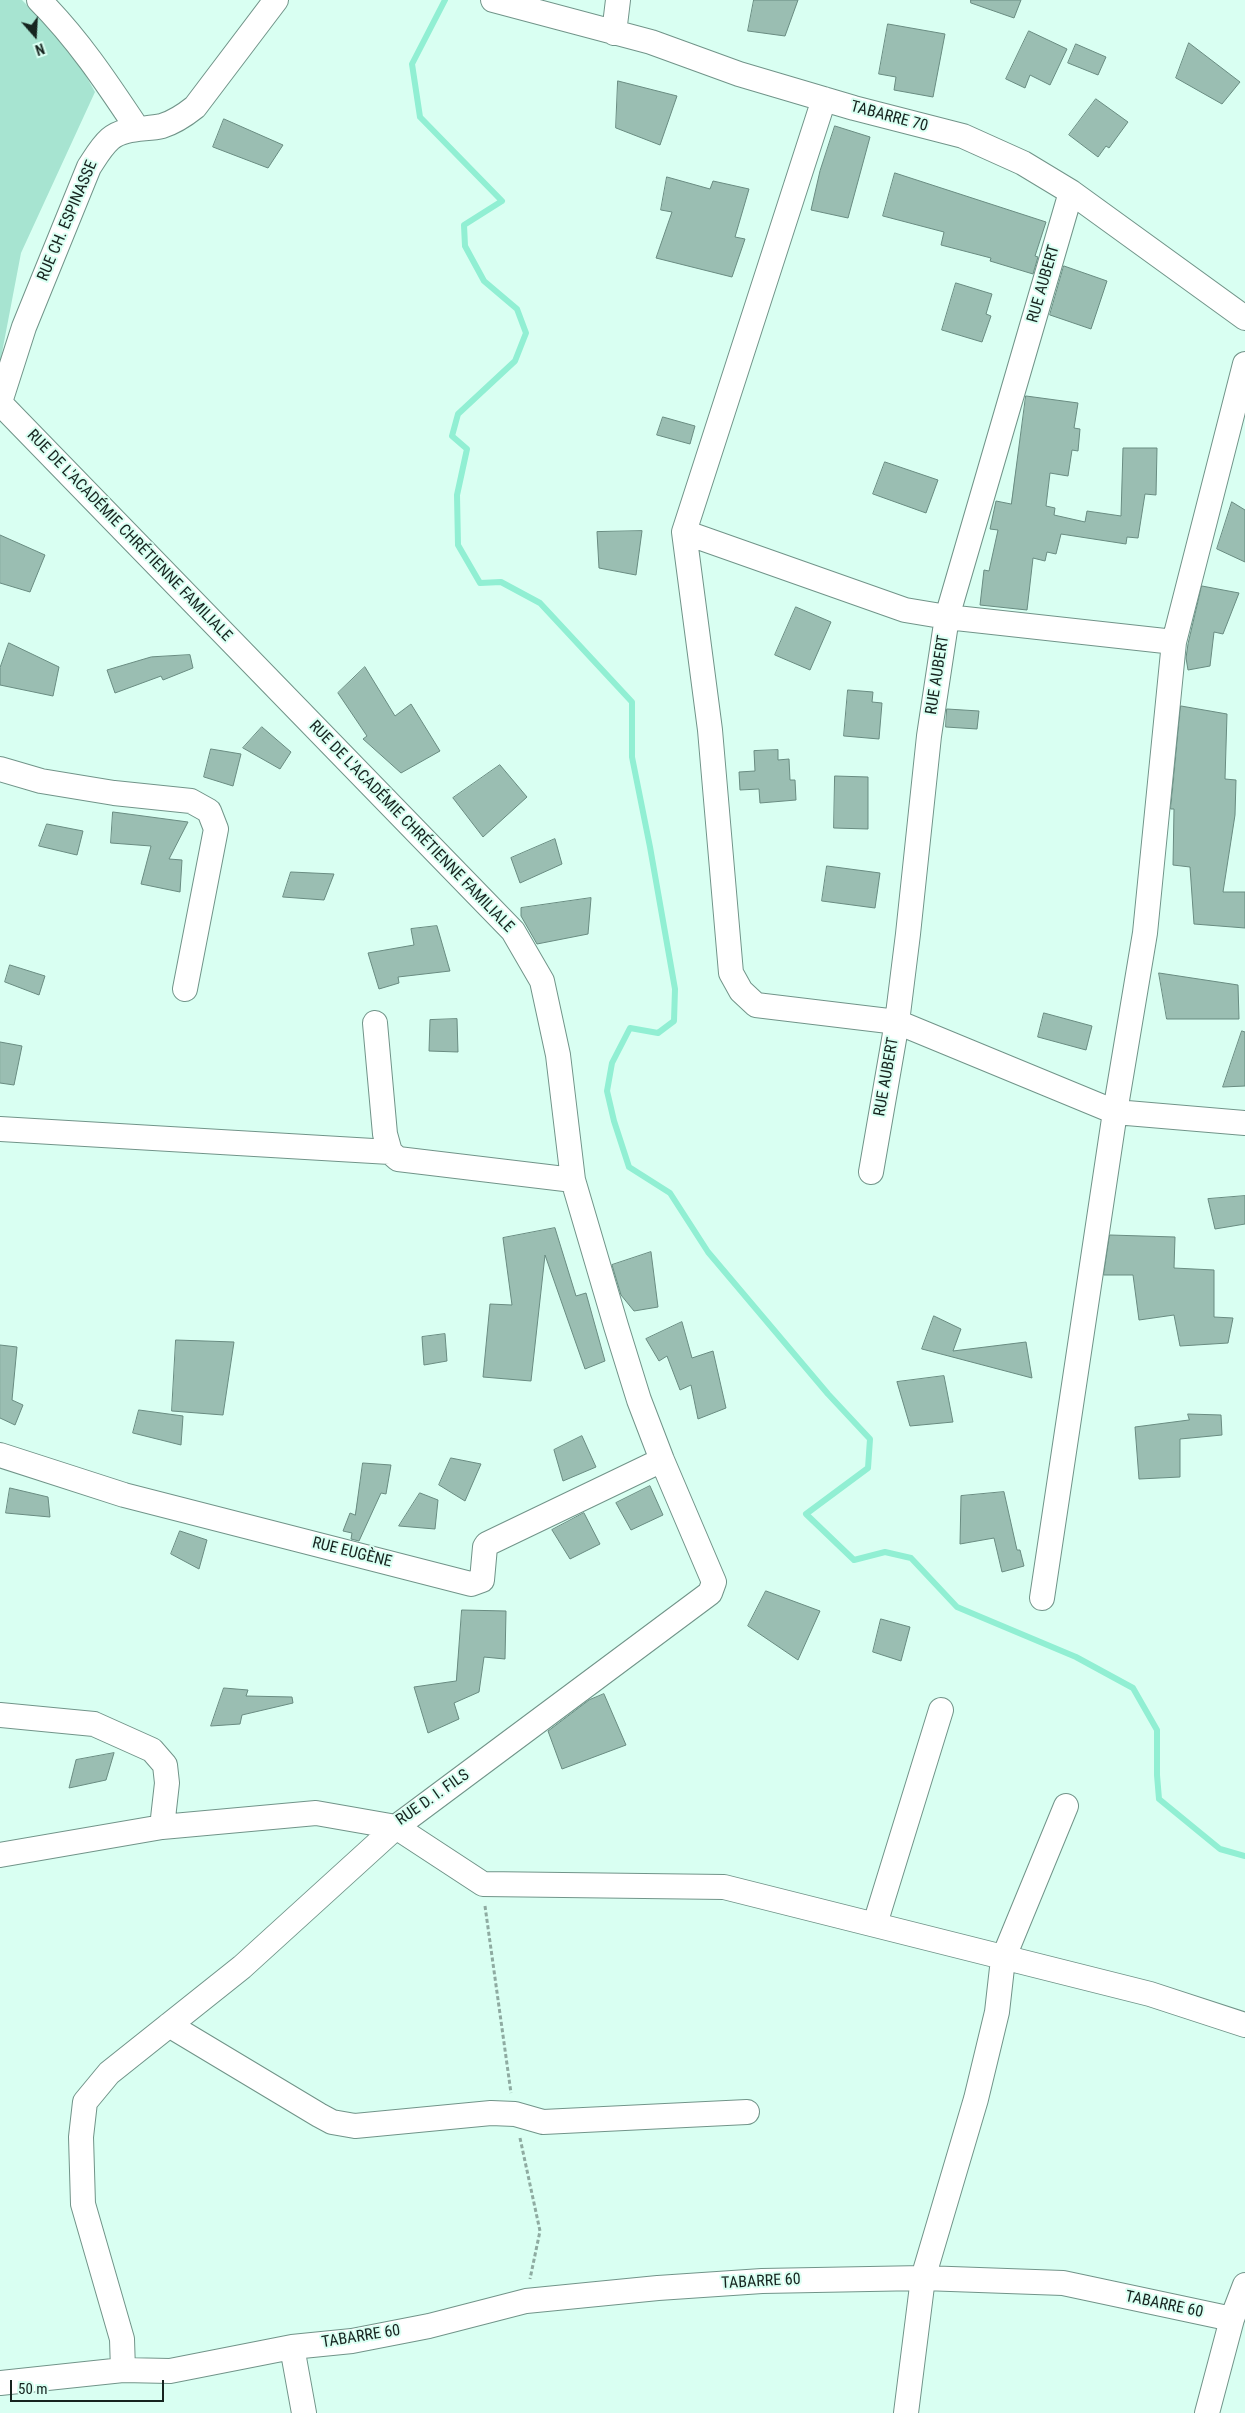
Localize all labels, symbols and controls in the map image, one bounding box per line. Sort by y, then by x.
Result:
north arrow [10,10,60,60]
text: N [33,40,47,58]
street label: TABARRE 70 [848,97,930,137]
street label: RUE CH. ESPINASSE [34,158,102,284]
street label: RUE AUBERT [1024,243,1064,325]
street label: RUE DE L'ACADÉMIE CHRÉTIENNE FAMILIALE [22,426,236,646]
street label: RUE AUBERT [922,634,954,716]
street label: RUE DE L'ACADÉMIE CHRÉTIENNE FAMILIALE [304,717,518,937]
street label: RUE AUBERT [871,1036,903,1118]
street label: RUE EUGÈNE [310,1534,394,1572]
street label: RUE D. I. FILS [393,1766,473,1830]
street label: TABARRE 60 [721,2270,801,2294]
street label: TABARRE 60 [1123,2287,1205,2323]
street label: TABARRE 60 [320,2321,402,2353]
scale bar [12,2370,166,2402]
text: 50 m [18,2380,48,2398]

